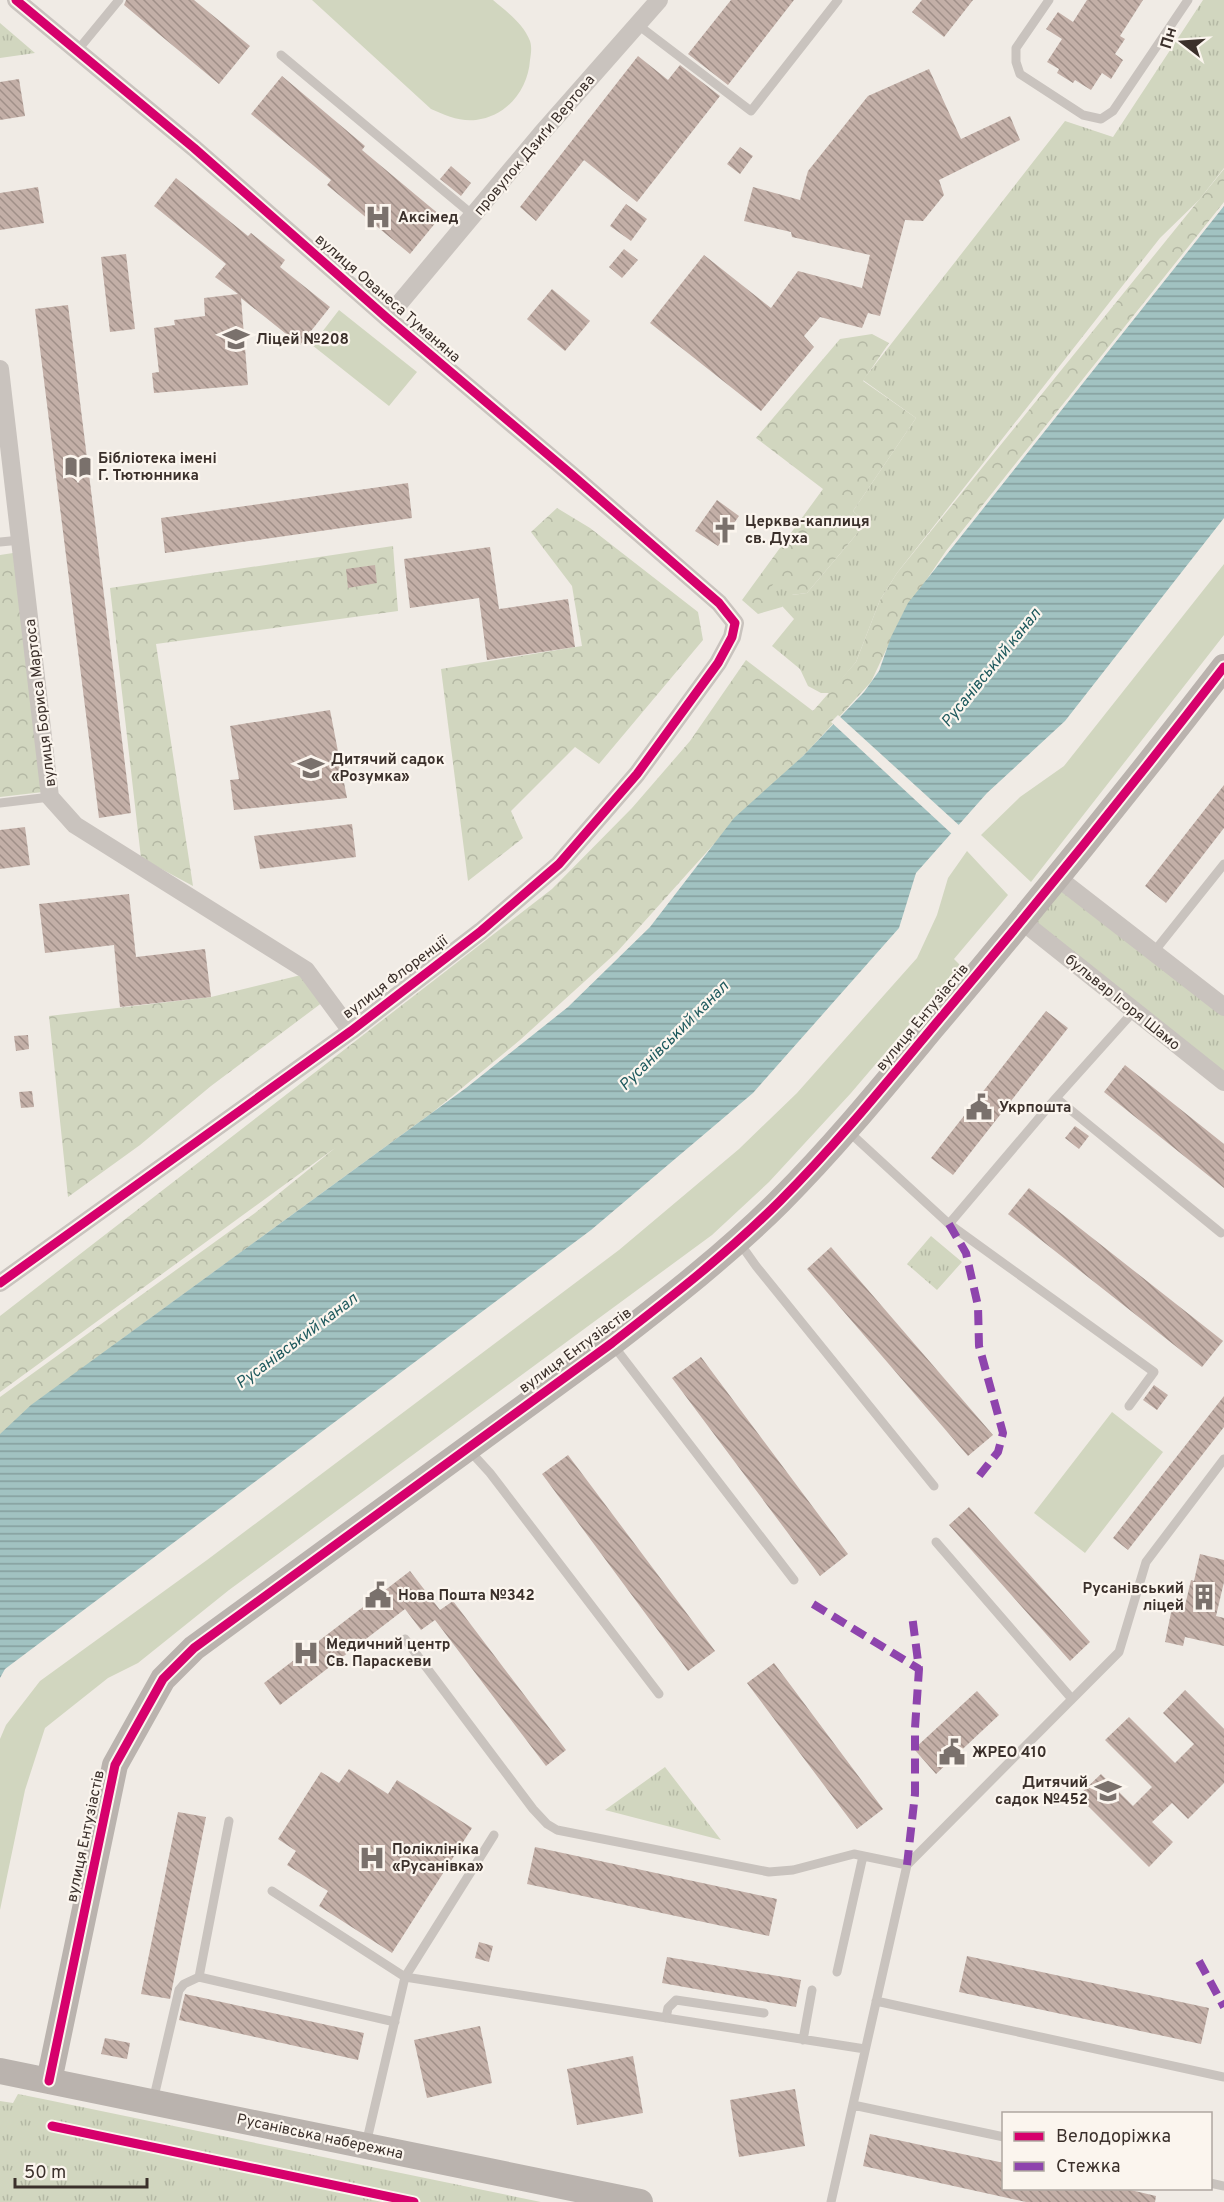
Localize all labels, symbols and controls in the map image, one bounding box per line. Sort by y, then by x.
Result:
north arrow [1152,12,1212,72]
text: Пн [1157,25,1182,51]
street label: провулок Дзиґи Вертова [470,71,600,220]
hospital icon: Аксімед [363,202,393,232]
place label: Аксімед [398,209,459,228]
street label: вулиця Ованеса Туманяна [310,231,464,368]
school or university icon: Ліцей №208 [221,324,251,354]
place label: Ліцей №208 [256,331,349,350]
place label: Бібліотека імені Г. Тютюнника [98,450,217,486]
library icon: Бібліотека імені Г. Тютюнника [63,452,93,482]
place label: Церква-каплиця св. Духа [745,513,870,549]
church icon: Церква-каплиця св. Духа [710,515,740,545]
water label: Русанівський канал [937,604,1046,732]
street label: вулиця Бориса Мартоса [22,618,61,788]
place label: Дитячий садок «Розумка» [331,751,445,787]
school or university icon: Дитячий садок «Розумка» [296,753,326,783]
street label: вулиця Флоренції [339,932,453,1024]
street label: бульвар Ігоря Шамо [1061,951,1184,1055]
street label: вулиця Ентузіастів [873,960,974,1076]
water label: Русанівський канал [615,977,734,1096]
public building icon: Укрпошта [964,1092,994,1122]
place label: Укрпошта [999,1099,1071,1118]
water label: Русанівський канал [232,1289,363,1394]
street label: вулиця Ентузіастів [516,1304,636,1398]
public building icon: Нова Пошта №342 [363,1580,393,1610]
place label: Русанівський ліцей [1082,1580,1184,1616]
building icon: Русанівський ліцей [1189,1582,1219,1612]
place label: Нова Пошта №342 [398,1587,535,1606]
place label: Медичний центр Св. Параскеви [326,1636,450,1672]
hospital icon: Медичний центр Св. Параскеви [291,1638,321,1668]
public building icon: ЖРЕО 410 [937,1737,967,1767]
place label: ЖРЕО 410 [972,1744,1047,1763]
street label: вулиця Ентузіастів [63,1768,110,1904]
place label: Дитячий садок №452 [995,1774,1088,1810]
school or university icon: Дитячий садок №452 [1093,1776,1123,1806]
place label: Поліклініка «Русанівка» [392,1841,484,1877]
hospital icon: Поліклініка «Русанівка» [357,1843,387,1873]
street label: Русанівська набережна [235,2111,405,2164]
legend [1002,2112,1212,2190]
text: Велодоріжка [1056,2126,1171,2149]
scale bar [15,2151,147,2189]
text: Стежка [1056,2156,1120,2179]
text: 50 m [24,2162,66,2185]

